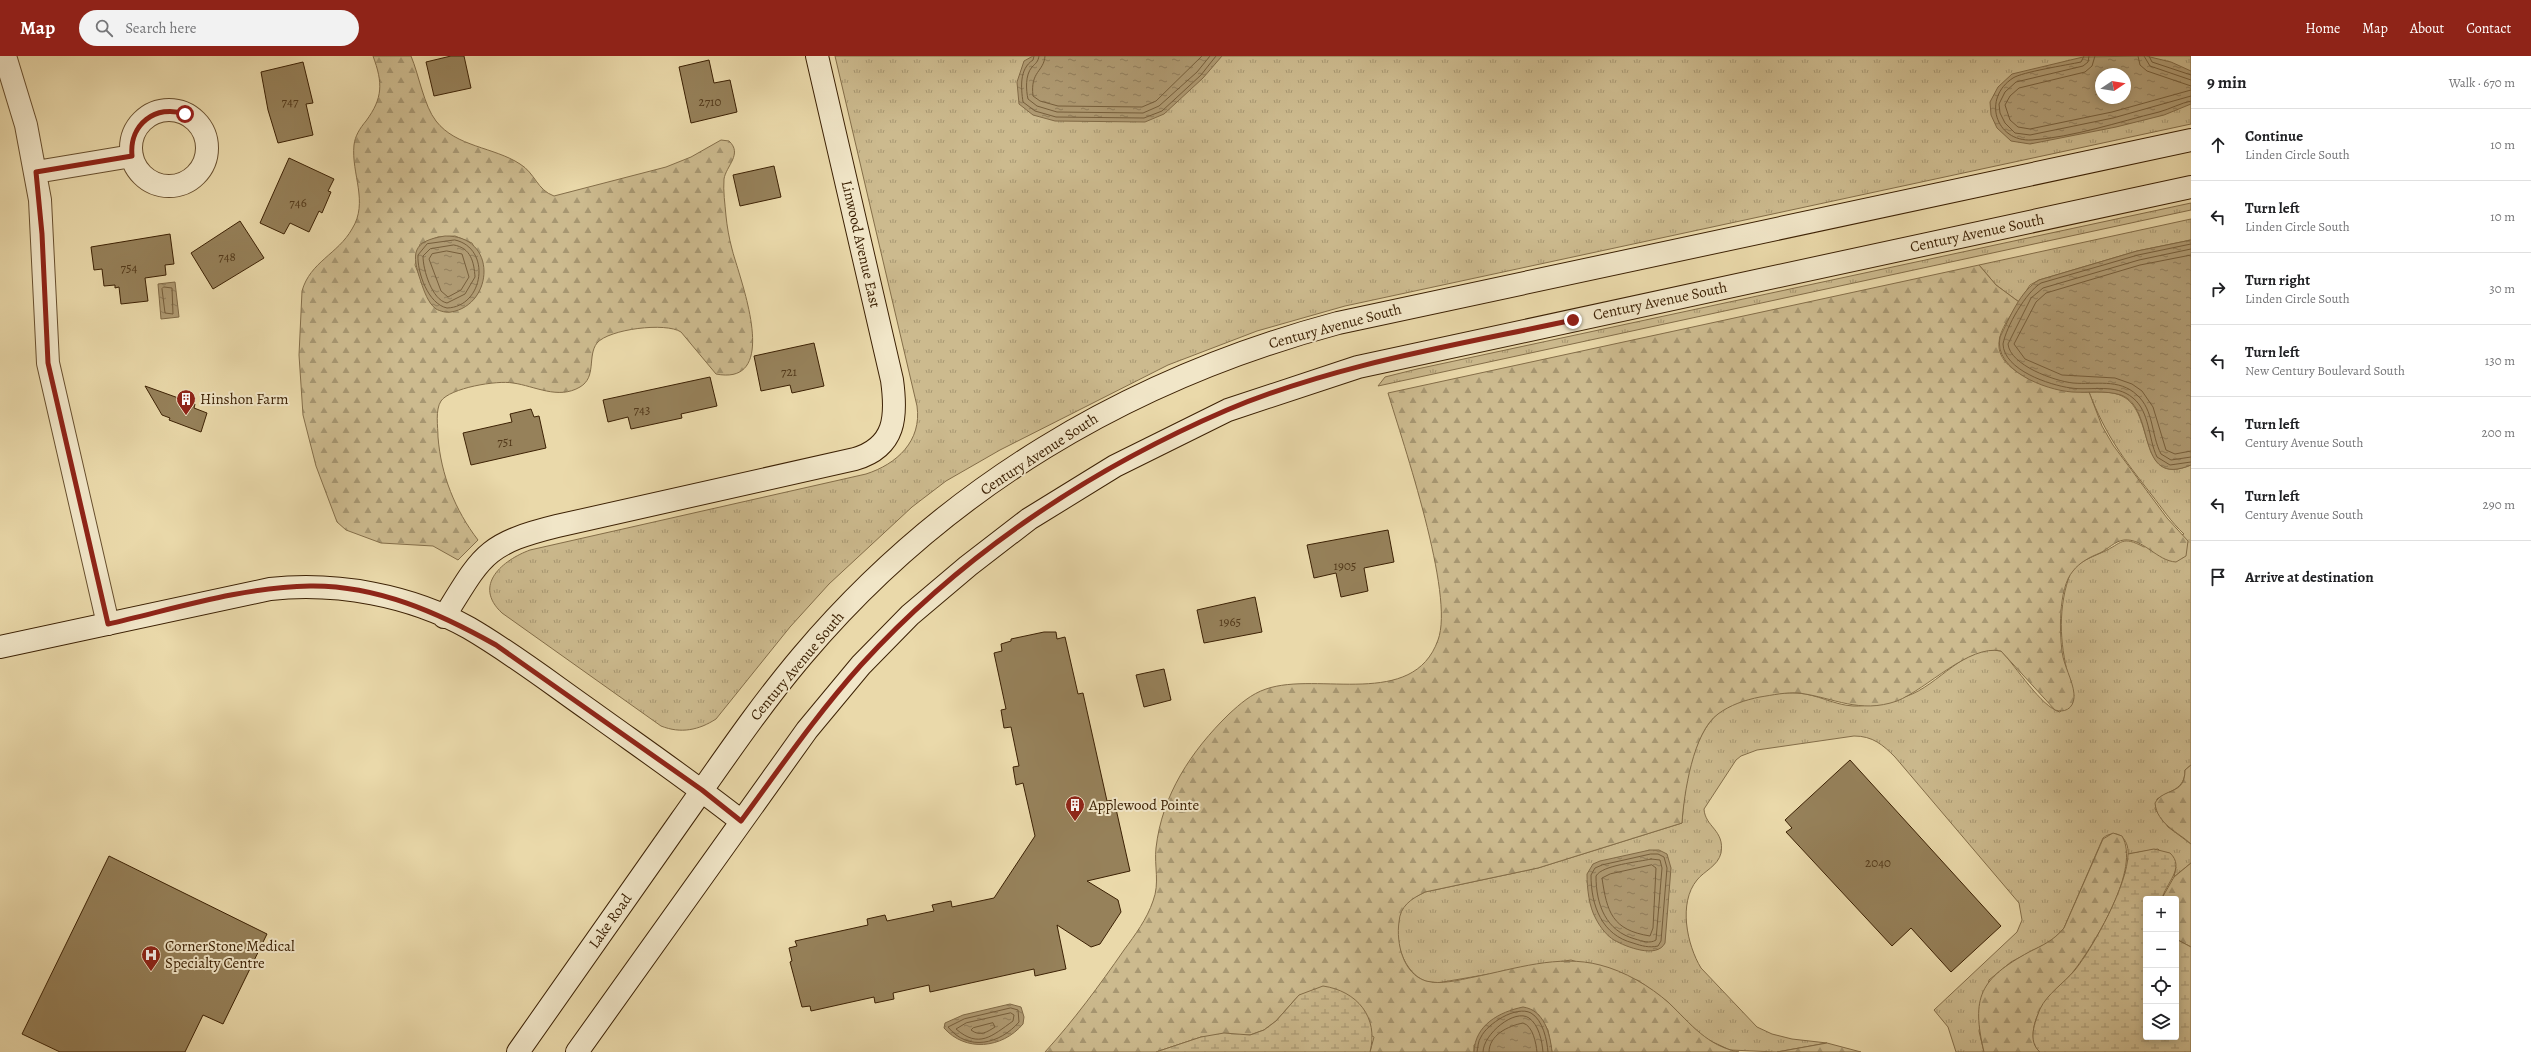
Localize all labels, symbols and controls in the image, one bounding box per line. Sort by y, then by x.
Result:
search box [79,10,359,46]
text: Map [20,15,55,41]
icon: search [93,17,115,39]
text: Search here [125,18,197,38]
text: Home [2305,19,2340,38]
text: Map [2362,19,2388,38]
text: About [2410,19,2444,38]
text: Contact [2466,19,2511,38]
north arrow [2095,68,2131,104]
text: 9 min [2207,71,2247,94]
text: Walk · 670 m [2449,74,2515,91]
house number: 747 [282,93,299,110]
house number: 2710 [698,93,722,110]
route start [176,105,194,123]
text: Continue [2245,126,2303,146]
icon: ahead [2207,134,2229,156]
text: 10 m [2490,136,2515,153]
text: Linden Circle South [2245,146,2350,163]
street label: Linwood Avenue East [837,178,885,310]
house number: 746 [289,194,307,211]
text: Turn left [2245,198,2300,218]
icon: left [2207,206,2229,228]
text: 10 m [2490,208,2515,225]
street label: Century Avenue South [1908,209,2046,257]
text: Linden Circle South [2245,218,2350,235]
house number: 748 [218,248,236,265]
house number: 754 [121,259,138,276]
text: Turn right [2245,270,2310,290]
street label: Century Avenue South [1591,277,1729,325]
icon: right [2207,278,2229,300]
text: 30 m [2489,280,2515,297]
text: Linden Circle South [2245,290,2350,307]
street label: Century Avenue South [1266,299,1404,353]
route end [1564,311,1582,329]
text: Turn left [2245,342,2300,362]
icon: left [2207,350,2229,372]
text: 130 m [2485,352,2515,369]
text: New Century Boulevard South [2245,362,2405,379]
house number: 721 [781,363,798,380]
building icon: Hinshon Farm [175,388,197,416]
place label: Hinshon Farm [200,389,289,409]
house number: 743 [634,401,650,418]
street label: Century Avenue South [976,408,1102,500]
text: Turn left [2245,414,2300,434]
icon: left [2207,422,2229,444]
text: 200 m [2482,424,2515,441]
house number: 751 [497,433,513,450]
text: Century Avenue South [2245,434,2363,451]
text: Turn left [2245,486,2300,506]
icon: left [2207,494,2229,516]
text: 290 m [2483,496,2515,513]
text: Century Avenue South [2245,506,2363,523]
house number: 1905 [1334,557,1356,574]
icon: arrive [2207,566,2229,588]
text: Arrive at destination [2245,567,2374,587]
street label: Century Avenue South [745,607,849,725]
house number: 1965 [1219,613,1241,630]
building icon: Applewood Pointe [1064,794,1086,822]
place label: Applewood Pointe [1088,795,1199,815]
house number: 2040 [1865,854,1891,871]
street label: Lake Road [584,889,637,952]
map controls [2143,896,2179,1040]
button: + [2143,896,2179,932]
button: − [2143,932,2179,968]
place label: CornerStone Medical Specialty Centre [165,936,295,973]
hospital icon: CornerStone Medical Specialty Centre [140,944,162,972]
button: locate [2143,968,2179,1004]
button: layers [2143,1004,2179,1040]

